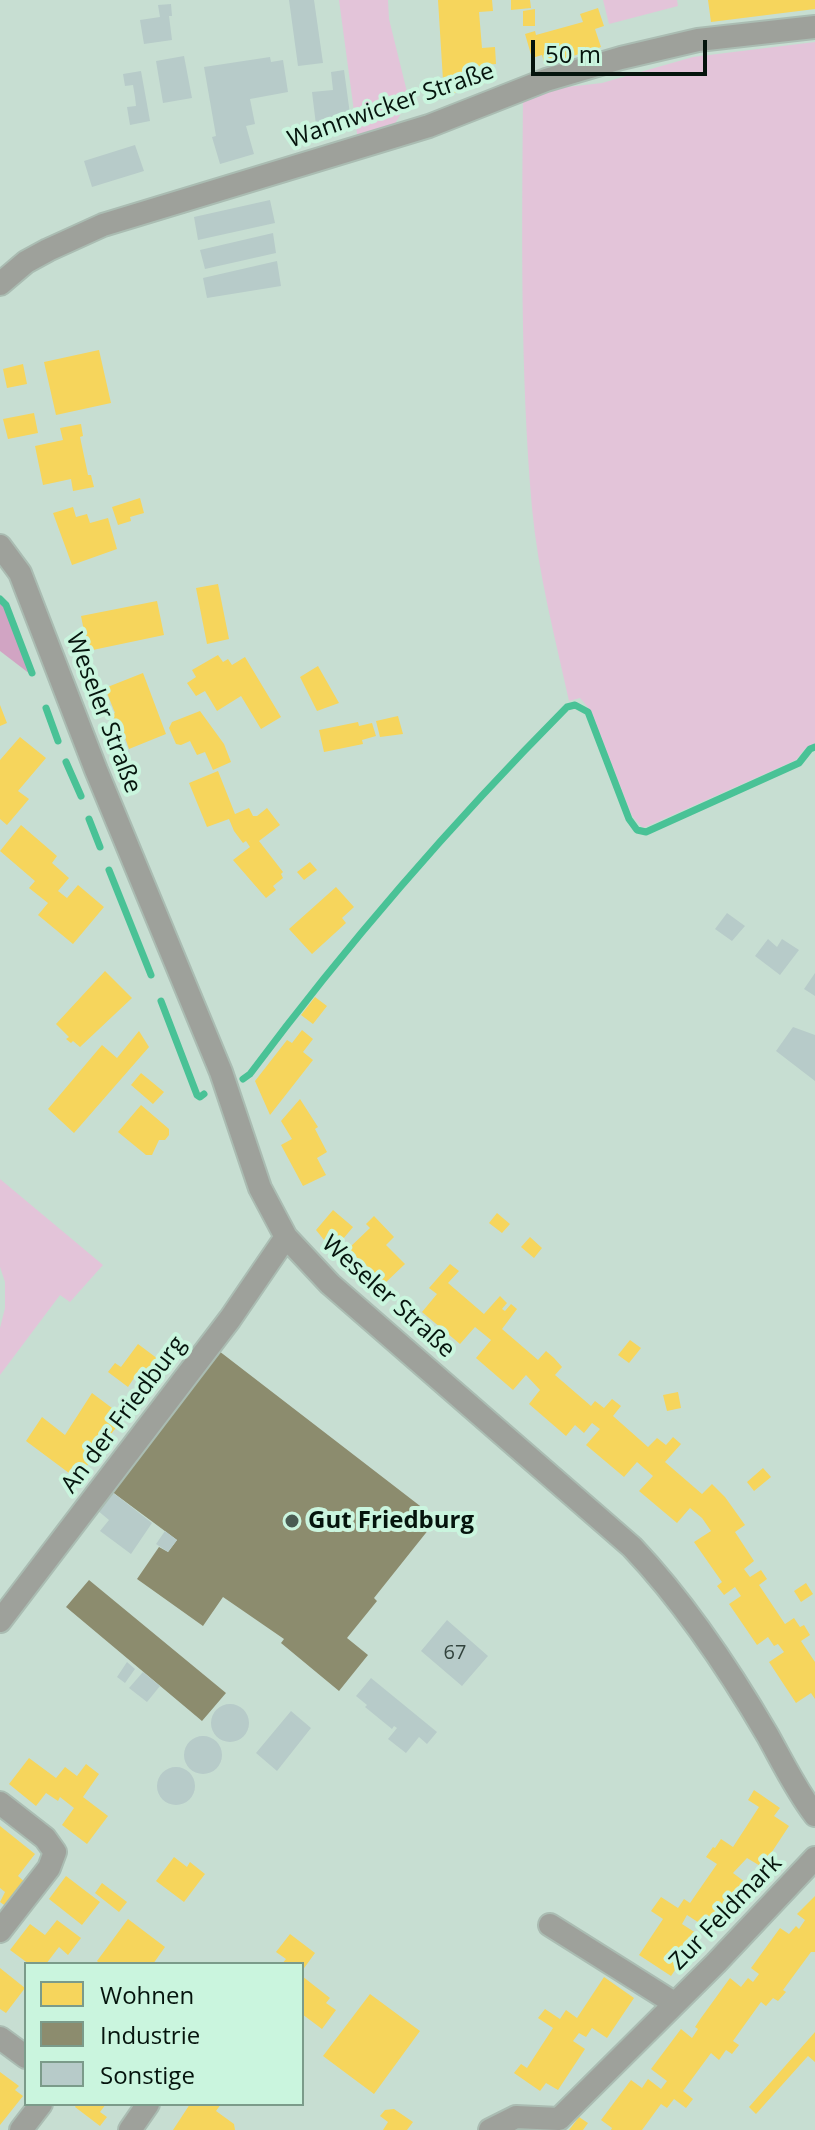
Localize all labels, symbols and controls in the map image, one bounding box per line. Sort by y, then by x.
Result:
scale bar [535,24,711,74]
text: 50 m [545,37,601,70]
street label: Wannwicker Straße [284,57,498,155]
street label: Weseler Straße [59,629,147,797]
street label: Weseler Straße [315,1230,461,1364]
street label: An der Friedburg [56,1331,192,1499]
place label: Gut Friedburg [308,1507,474,1535]
marker: Gut Friedburg [283,1512,301,1530]
house number: 67 [444,1641,466,1665]
street label: Zur Feldmark [664,1849,788,1977]
legend [24,1962,304,2106]
text: Wohnen [100,1978,194,2011]
text: Industrie [100,2018,200,2051]
text: Sonstige [100,2058,195,2091]

